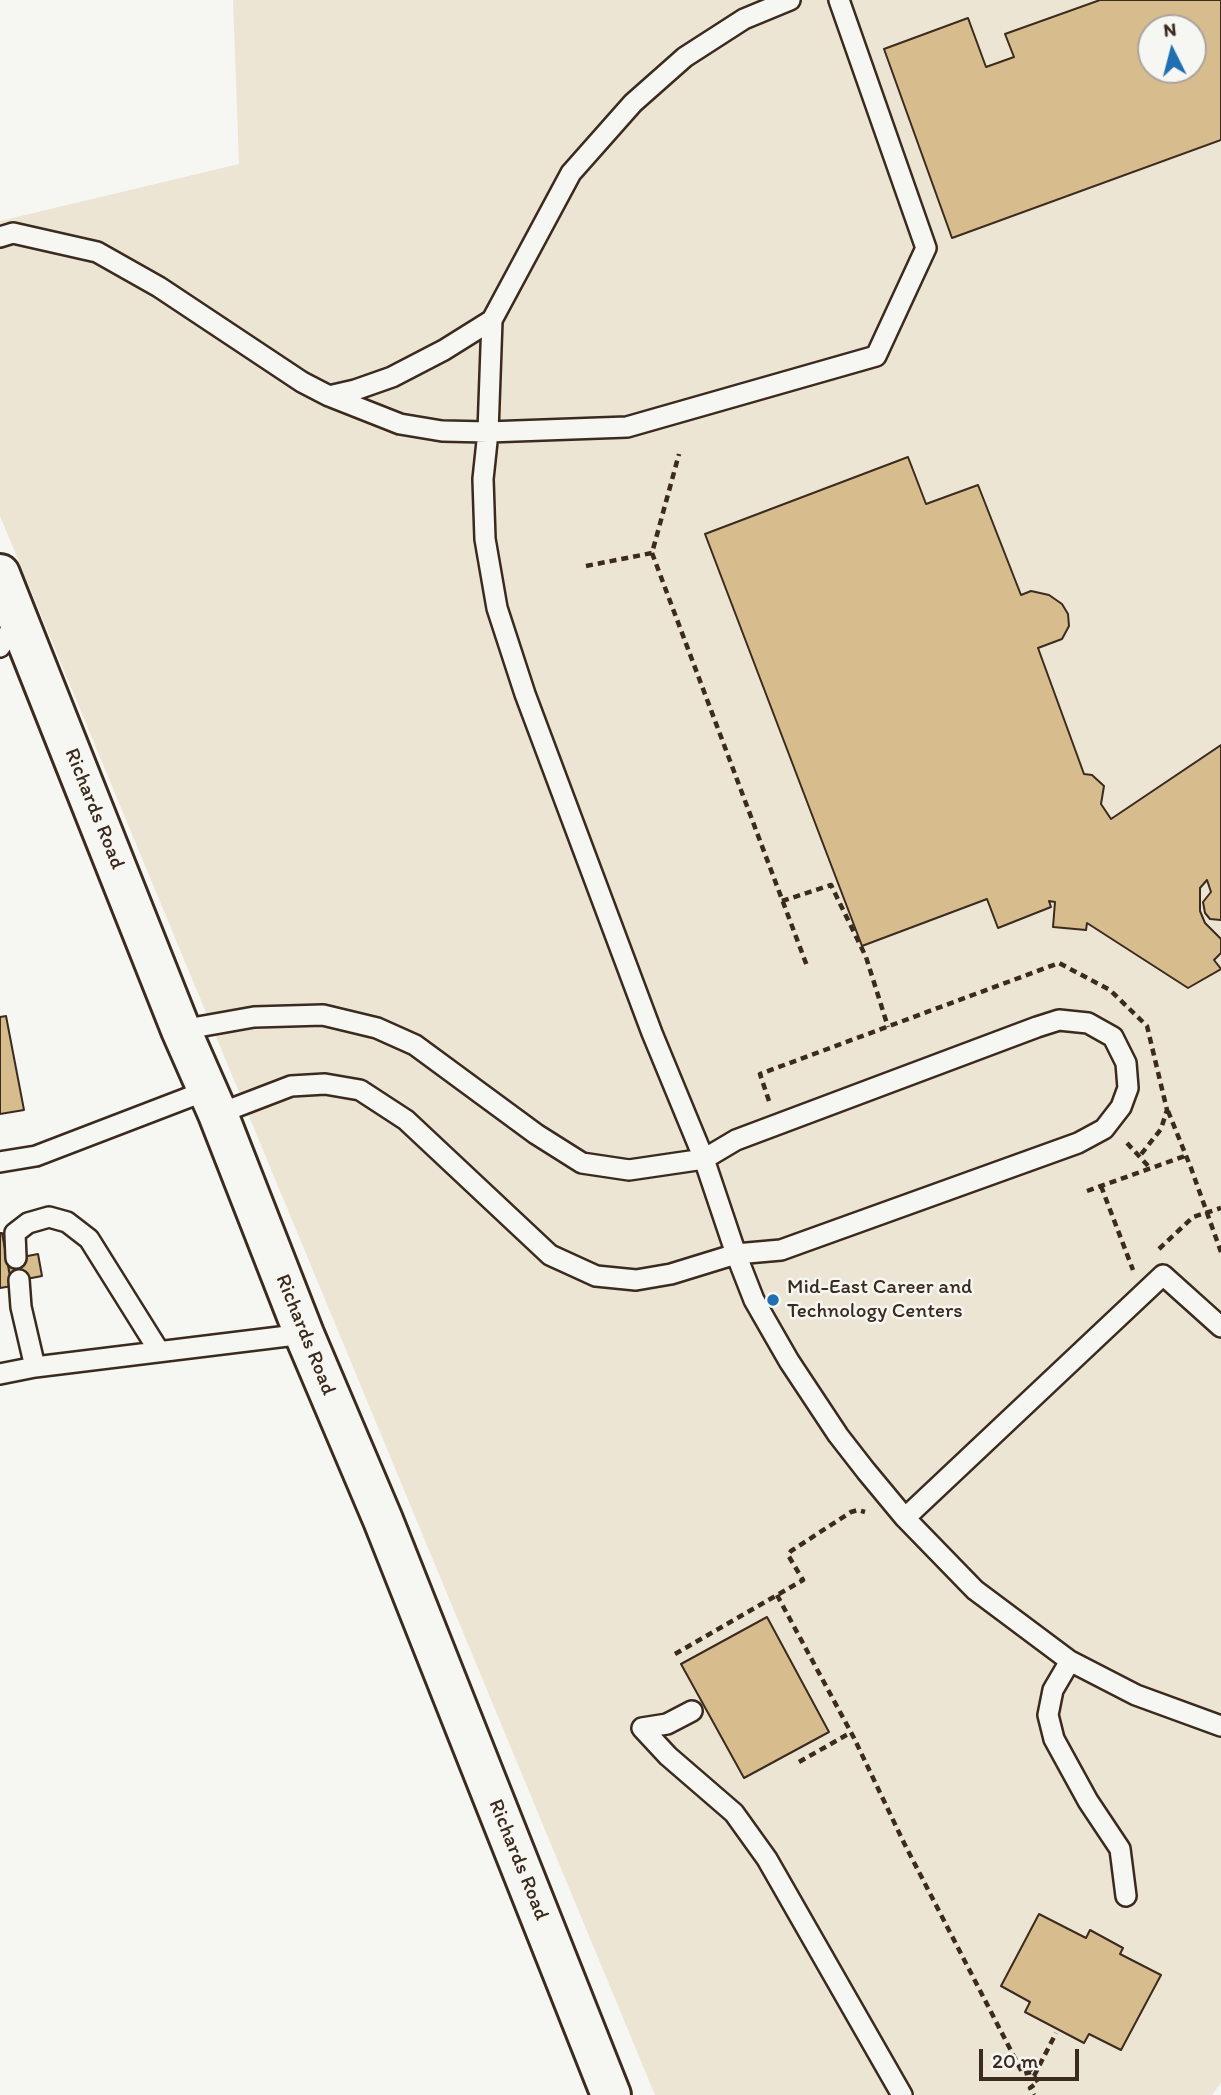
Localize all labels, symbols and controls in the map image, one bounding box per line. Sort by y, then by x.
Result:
north arrow [1137,14,1207,84]
text: N [1162,18,1178,42]
street label: Richards Road [58,745,130,873]
street label: Richards Road [269,1271,341,1399]
place label: Mid-East Career and Technology Centers [787,1275,972,1325]
marker: Mid-East Career and Technology Centers [765,1292,781,1308]
street label: Richards Road [482,1796,554,1924]
scale bar [983,2036,1083,2080]
text: 20 m [992,2048,1038,2073]

